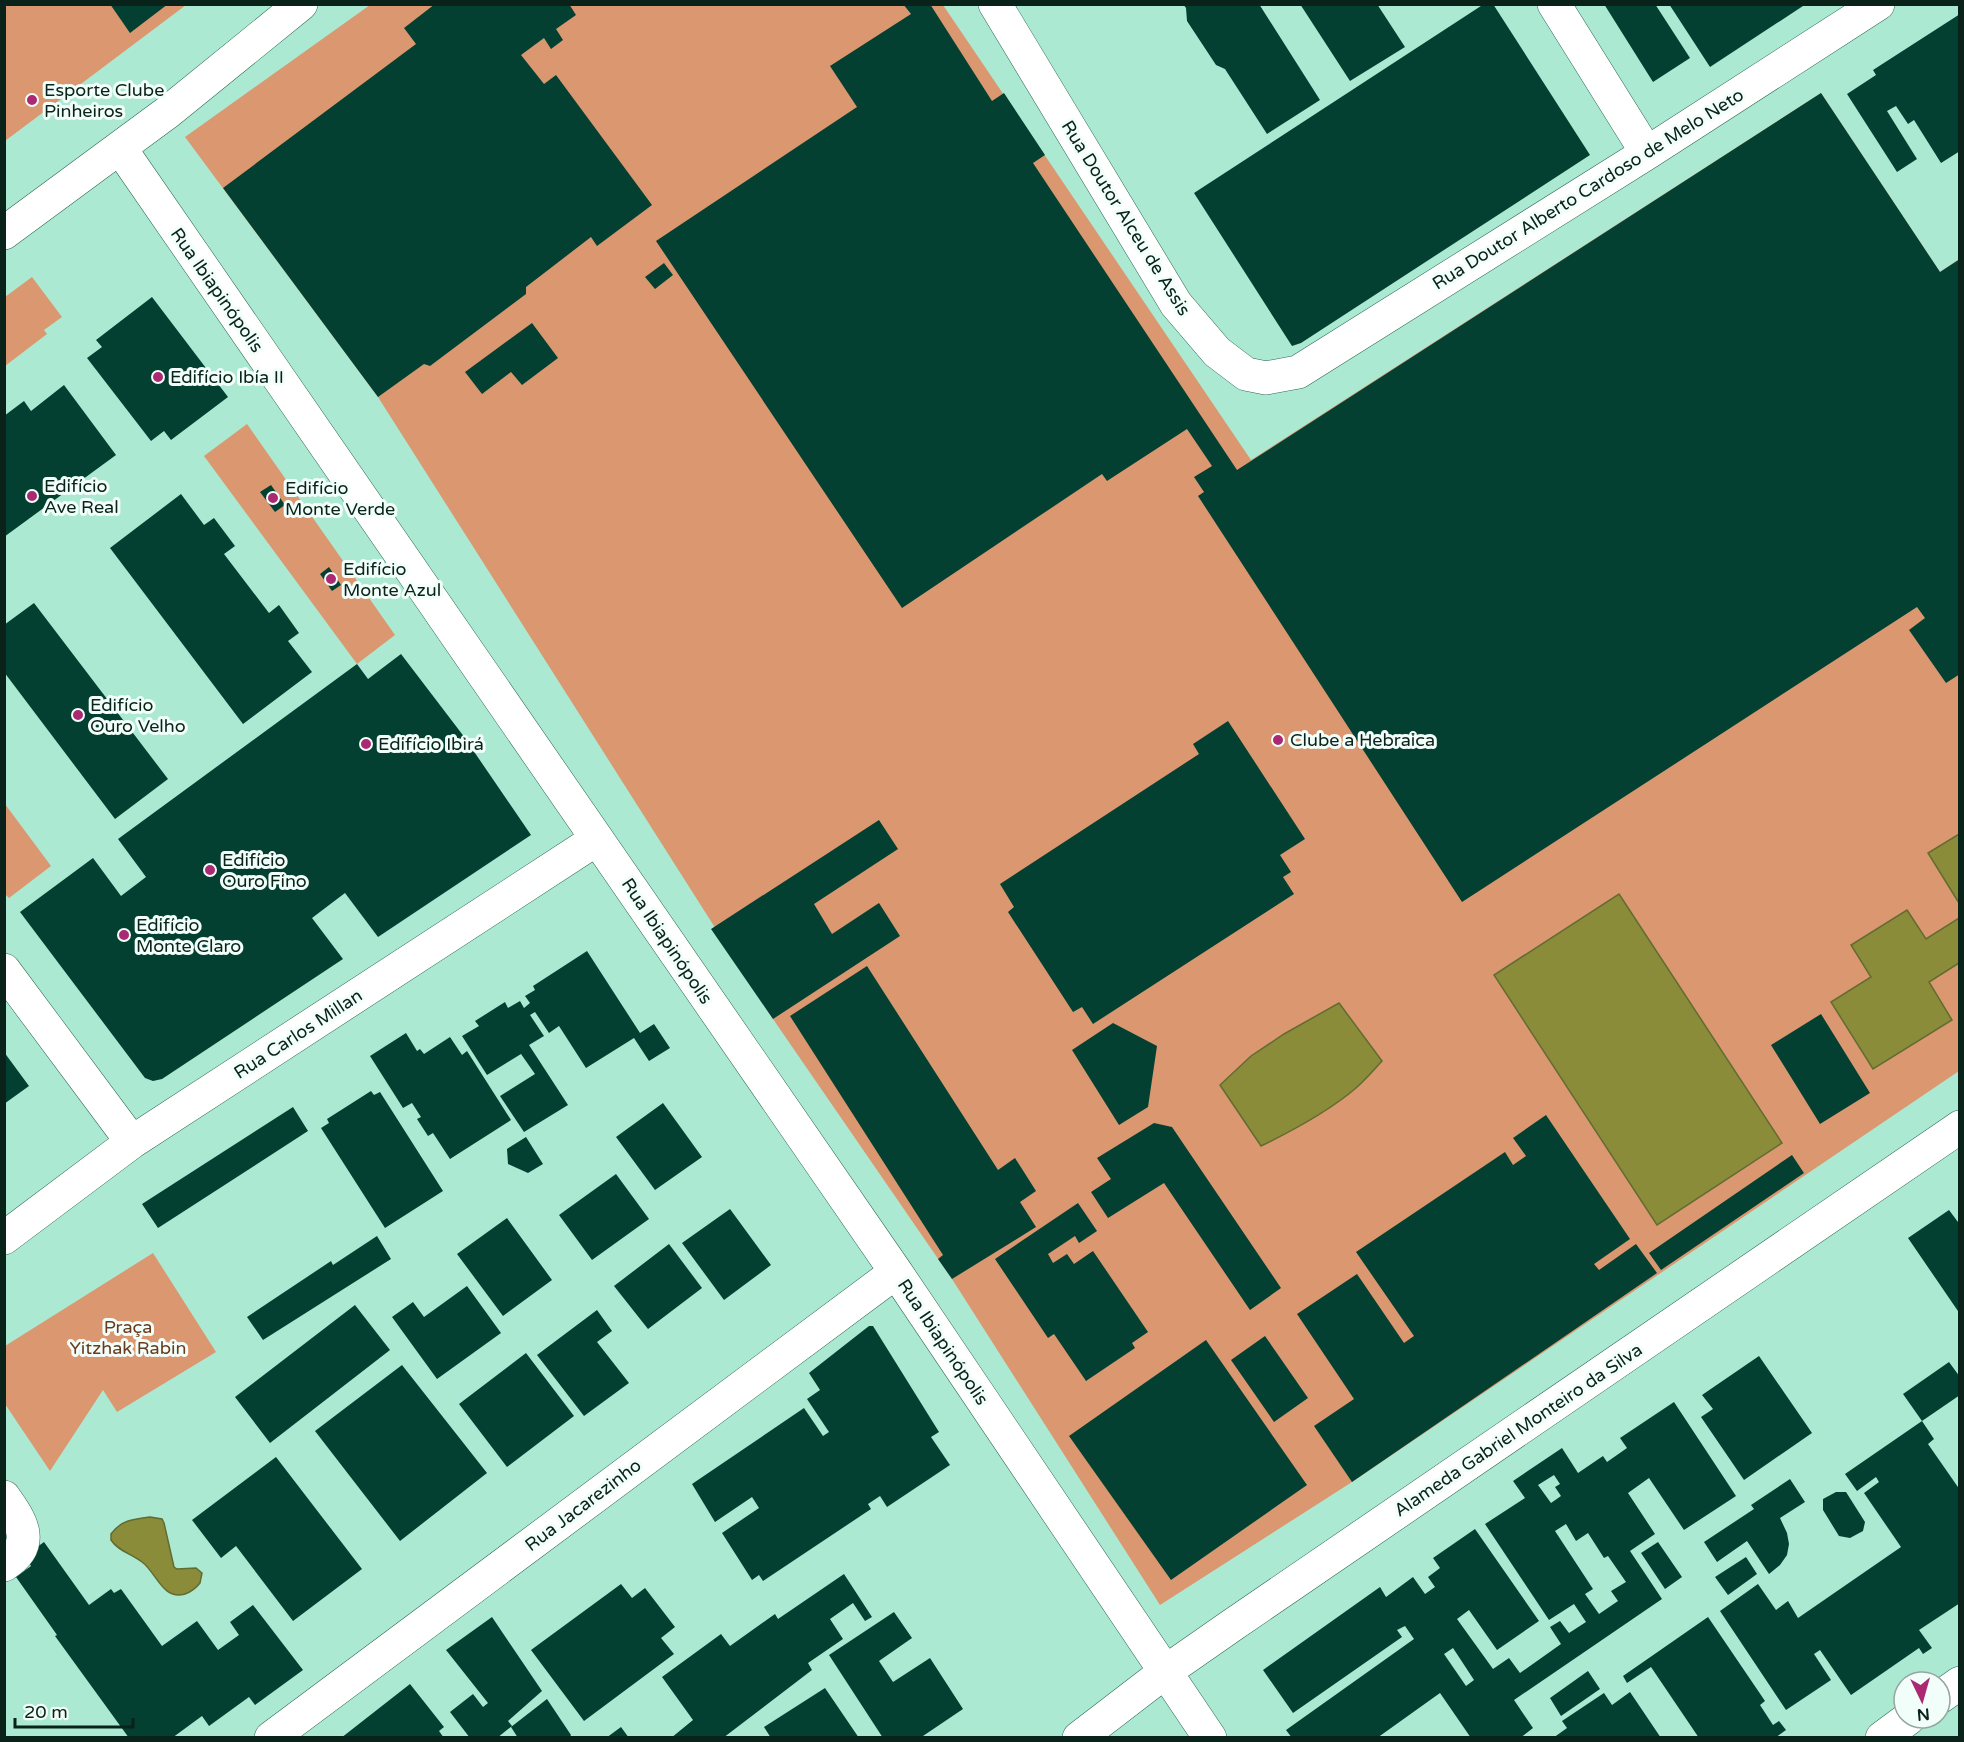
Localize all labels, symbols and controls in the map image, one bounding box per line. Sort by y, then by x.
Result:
place label: Esporte Clube Pinheiros [44,79,164,122]
street label: Rua Doutor Alberto Cardoso de Melo Neto [1428,83,1748,295]
marker: Esporte Clube Pinheiros [25,93,39,107]
street label: Rua Doutor Alceu de Assis [1057,116,1195,320]
street label: Rua Ibiapinópolis [166,223,268,357]
place label: Edifício Ibía II [170,366,284,388]
marker: Edifício Ibía II [151,370,165,384]
place label: Edifício Ave Real [44,475,119,518]
place label: Edifício Monte Verde [285,477,395,520]
marker: Edifício Ave Real [25,489,39,503]
marker: Edifício Monte Verde [266,491,280,505]
place label: Edifício Monte Azul [343,558,441,601]
marker: Edifício Monte Azul [324,572,338,586]
place label: Edifício Ouro Velho [90,694,186,737]
marker: Edifício Ouro Velho [71,708,85,722]
place label: Clube a Hebraica [1290,729,1435,751]
place label: Edifício Ibirá [378,733,484,755]
marker: Clube a Hebraica [1271,733,1285,747]
marker: Edifício Ibirá [359,737,373,751]
place label: Edifício Ouro Fino [222,849,307,892]
marker: Edifício Ouro Fino [203,863,217,877]
street label: Rua Ibiapinópolis [617,874,717,1008]
place label: Edifício Monte Claro [136,914,241,957]
marker: Edifício Monte Claro [117,928,131,942]
street label: Rua Carlos Millan [230,984,366,1084]
street label: Rua Ibiapinópolis [893,1275,993,1409]
park label: Praça Yitzhak Rabin [70,1316,186,1359]
street label: Alameda Gabriel Monteiro da Silva [1390,1338,1646,1522]
street label: Rua Jacarezinho [521,1454,646,1556]
north arrow [1892,1670,1952,1730]
scale bar [15,1691,134,1729]
text: 20 m [24,1701,68,1723]
text: N [1916,1703,1930,1724]

